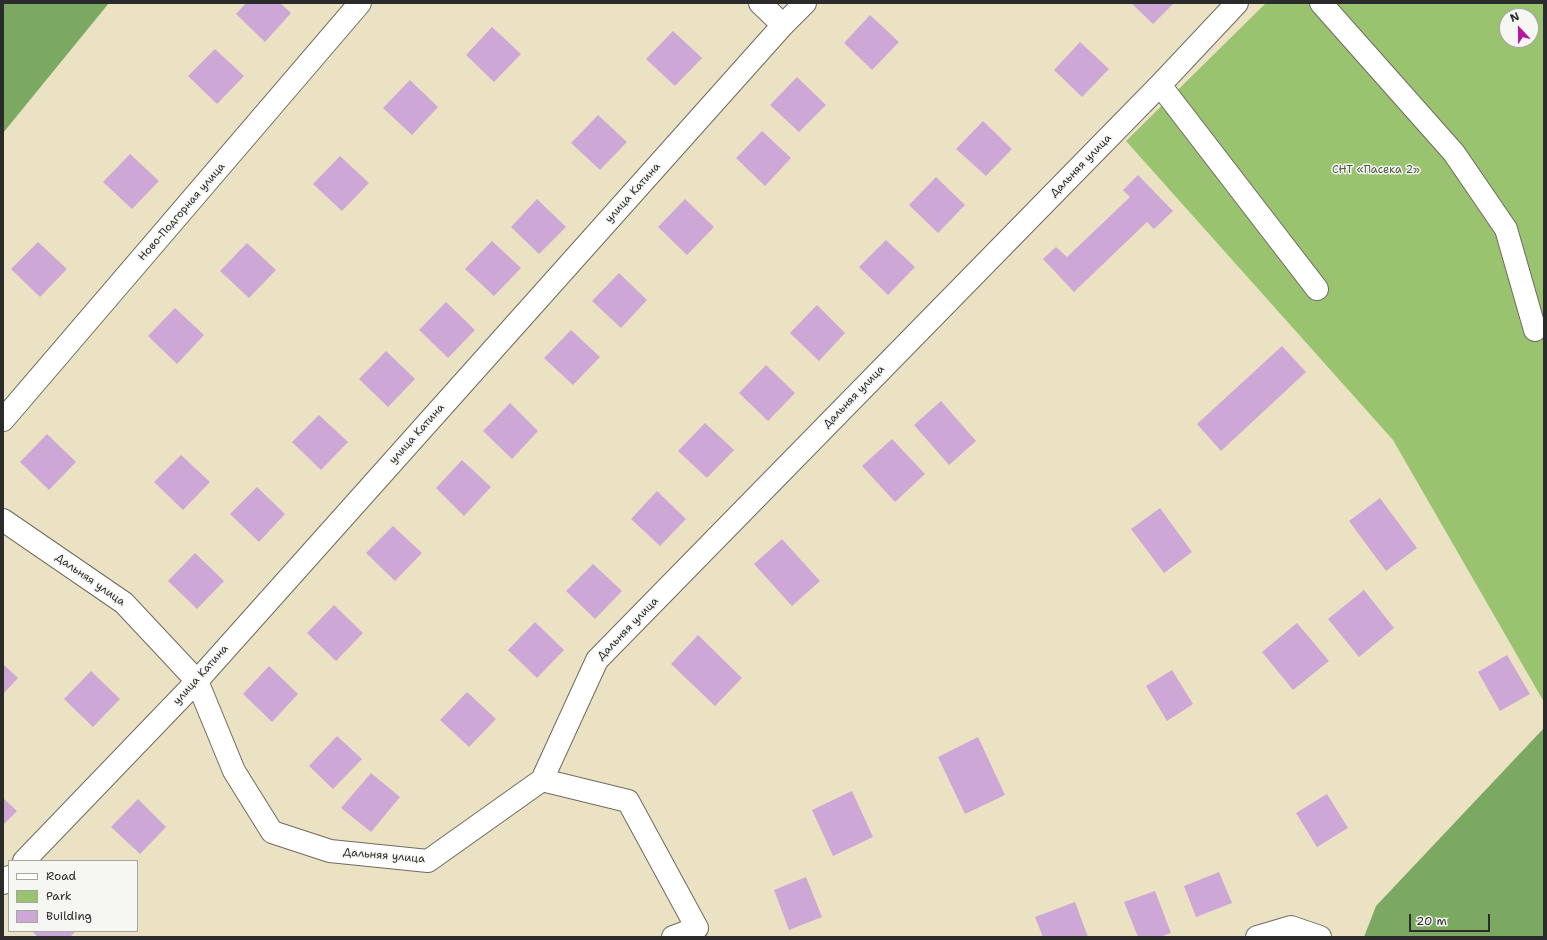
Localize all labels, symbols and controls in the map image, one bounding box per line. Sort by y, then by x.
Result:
north arrow [1499,8,1539,48]
text: N [1508,9,1522,26]
street label: Дальняя улица [1048,132,1114,200]
street label: Ново-Подгорная улица [136,160,228,264]
street label: улица Катина [603,160,663,226]
park label: СНТ «Пасека 2» [1332,163,1420,177]
street label: Дальняя улица [821,363,887,431]
street label: улица Катина [387,401,447,467]
street label: Дальняя улица [53,551,127,609]
street label: Дальняя улица [595,595,661,663]
street label: улица Катина [171,642,231,708]
street label: Дальняя улица [342,846,426,866]
legend [8,860,138,932]
text: Road [46,868,76,884]
text: Park [46,888,72,904]
scale bar [1411,906,1492,932]
text: Building [46,908,92,924]
text: 20 m [1416,913,1447,929]

